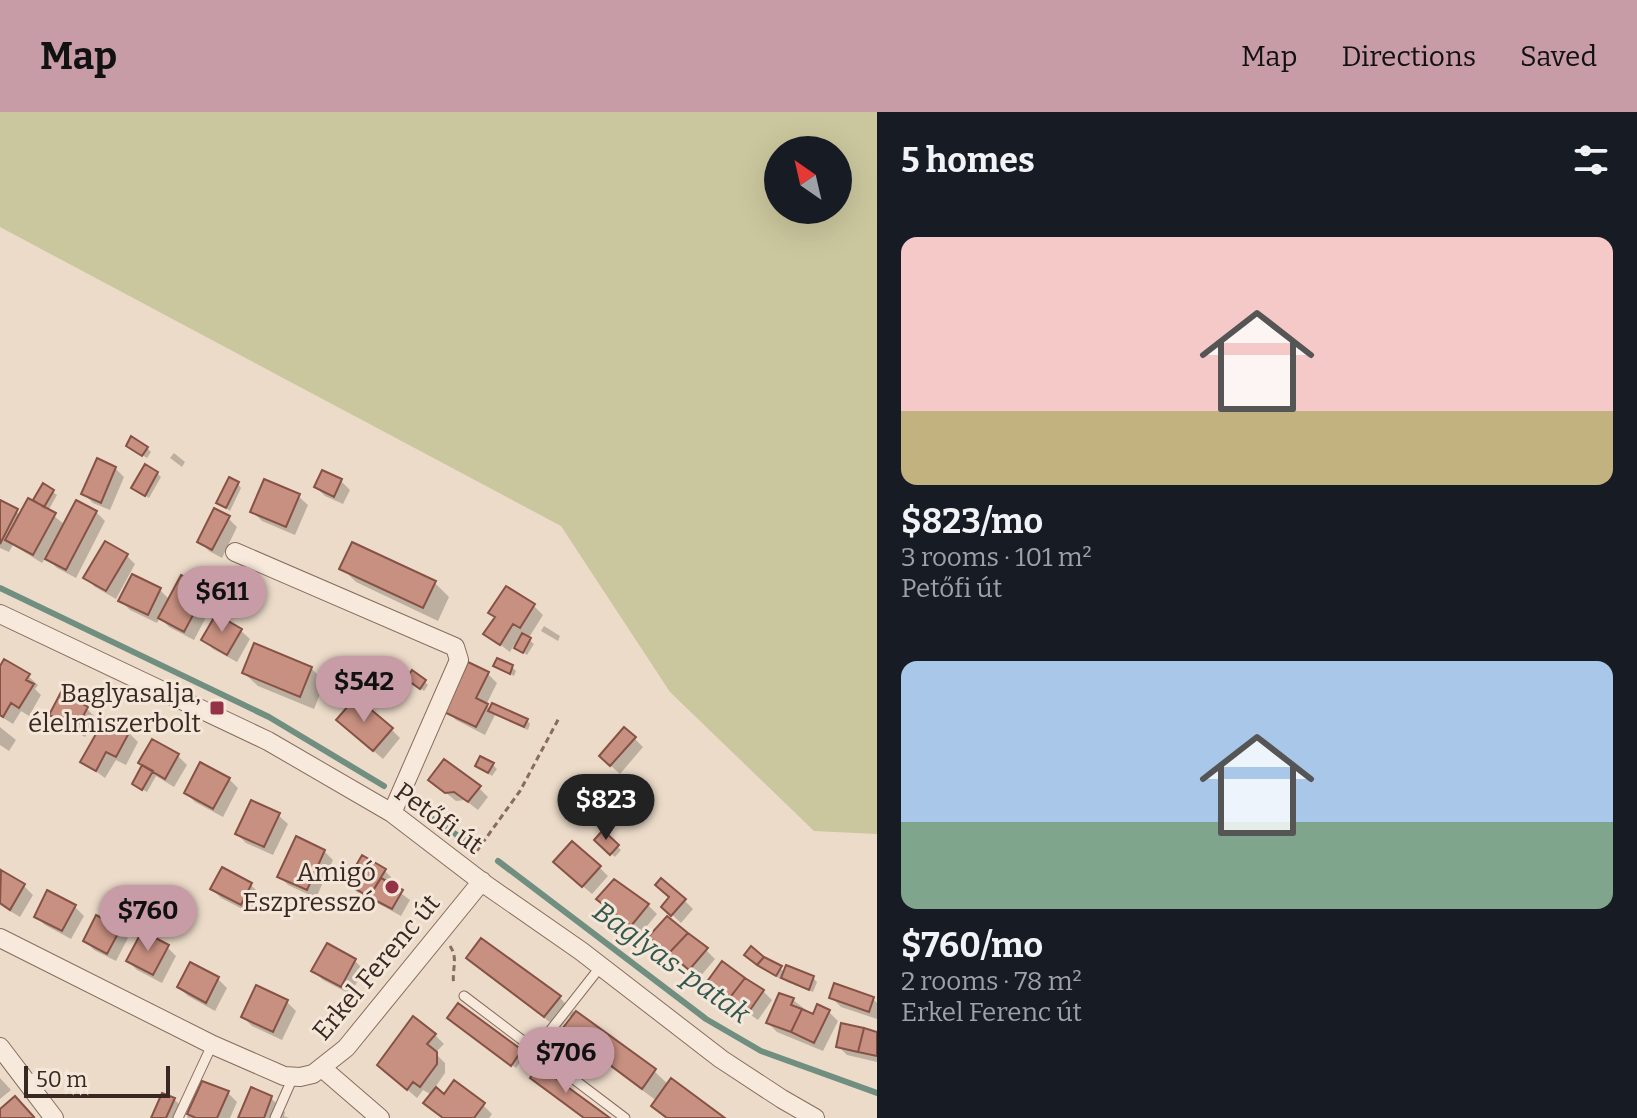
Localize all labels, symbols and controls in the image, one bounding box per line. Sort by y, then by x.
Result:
text: Map [40,33,117,79]
text: Map [1241,40,1297,73]
text: Directions [1341,40,1476,73]
text: Saved [1520,40,1597,73]
north arrow [764,136,852,224]
map controls [764,136,852,224]
icon: filters [1569,138,1613,182]
text: 5 homes [901,140,1035,181]
icon: home [1185,289,1329,433]
text: $823/mo [901,501,1043,542]
text: 3 rooms · 101 m² [901,542,1092,573]
pin: $611 [175,566,269,634]
text: Petőfi út [901,573,1002,604]
text: $611 [195,576,249,607]
pin: $542 [317,656,411,724]
text: $542 [334,666,394,697]
place label: Baglyasalja, élelmiszerbolt [28,678,202,739]
marker: Baglyasalja, élelmiszerbolt [208,699,226,717]
icon: home [1185,713,1329,857]
pin: $823 [559,774,653,842]
street label: Petőfi út [389,776,489,861]
text: $823 [575,784,637,815]
place label: Amigó Eszpresszó [242,857,376,918]
marker: Amigó Eszpresszó [383,878,401,896]
pin: $760 [101,885,195,953]
street label: Erkel Ferenc út [306,888,447,1047]
water label: Baglyas-patak [587,894,757,1031]
text: $760 [118,895,179,926]
text: $760/mo [901,925,1043,966]
text: 2 rooms · 78 m² [901,966,1082,997]
text: Erkel Ferenc út [901,997,1082,1028]
pin: $706 [519,1027,613,1095]
text: $706 [536,1037,596,1068]
scale bar [24,1062,170,1098]
text: 50 m [36,1066,87,1093]

